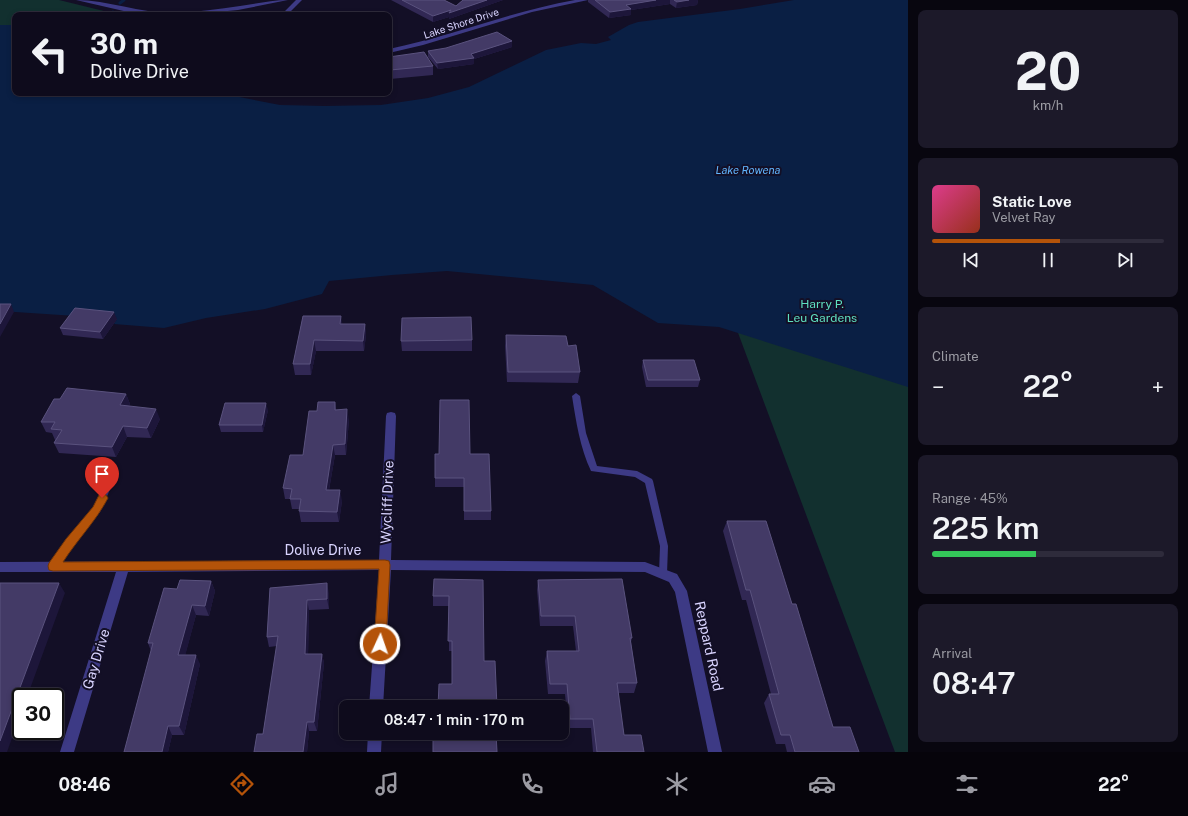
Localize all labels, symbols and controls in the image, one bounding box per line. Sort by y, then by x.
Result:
street label: Lake Shore Drive [422,5,500,41]
text: 30 m [90,27,158,60]
icon: left [24,28,76,80]
text: 20 [1015,41,1081,102]
text: Dolive Drive [90,61,189,82]
text: km/h [1033,98,1063,113]
water label: Lake Rowena [716,164,781,176]
text: Static Love [992,193,1072,210]
text: Velvet Ray [992,210,1056,225]
icon: previous [960,249,982,271]
icon: pause [1037,249,1059,271]
icon: next [1114,249,1136,271]
park label: Harry P. Leu Gardens [787,297,857,325]
text: Climate [932,349,979,364]
text: 22° [1022,368,1074,404]
text: − [932,374,944,400]
text: + [1152,374,1164,400]
pin [85,457,119,498]
street label: Wycliff Drive [378,460,396,544]
icon: arrive [91,463,113,485]
text: Range · 45% [932,491,1008,506]
text: 225 km [932,510,1039,546]
street label: Dolive Drive [285,542,362,558]
street label: Reppard Road [692,599,726,693]
position arrow [359,623,401,665]
street label: Gay Drive [79,627,113,691]
text: Arrival [932,646,972,661]
text: 08:47 [932,665,1016,701]
speed limit sign: 30 [12,688,64,740]
text: 08:47 · 1 min · 170 m [384,711,524,728]
icon: directions [228,770,256,798]
icon: music [373,770,401,798]
icon: phone [518,770,546,798]
icon: climate [663,770,691,798]
icon: car [808,770,836,798]
icon: filters [953,770,981,798]
text: 08:46 [59,774,111,795]
text: 22° [1098,774,1129,795]

